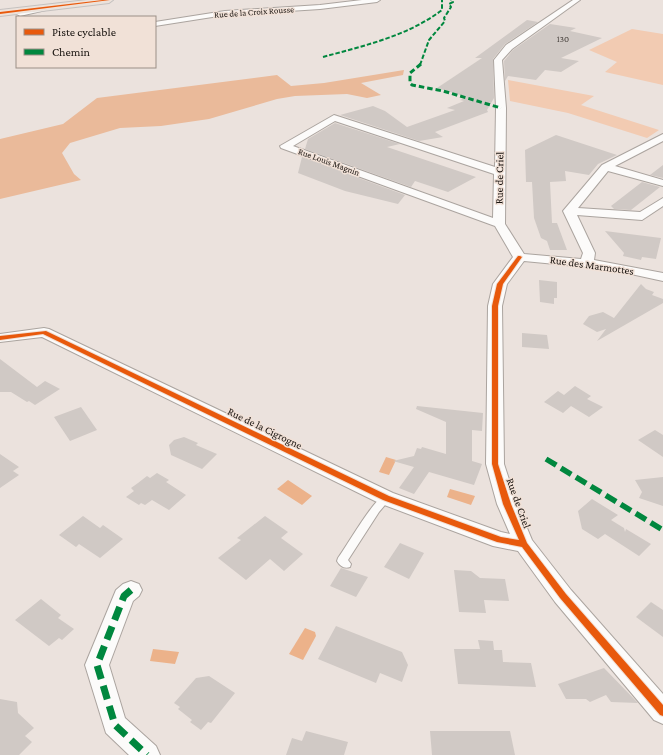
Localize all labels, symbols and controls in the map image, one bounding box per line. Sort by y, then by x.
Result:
street label: Rue de la Croix Rousse [214,4,294,20]
legend [16,16,156,68]
text: Piste cyclable [52,25,116,39]
house number: 130 [557,34,569,44]
text: Chemin [52,45,91,59]
street label: Rue Louis Magnin [297,146,361,178]
street label: Rue de Criel [493,152,505,204]
street label: Rue des Marmottes [549,253,635,277]
street label: Rue de la Cigrogne [225,405,304,452]
street label: Rue de Criel [504,476,534,530]

